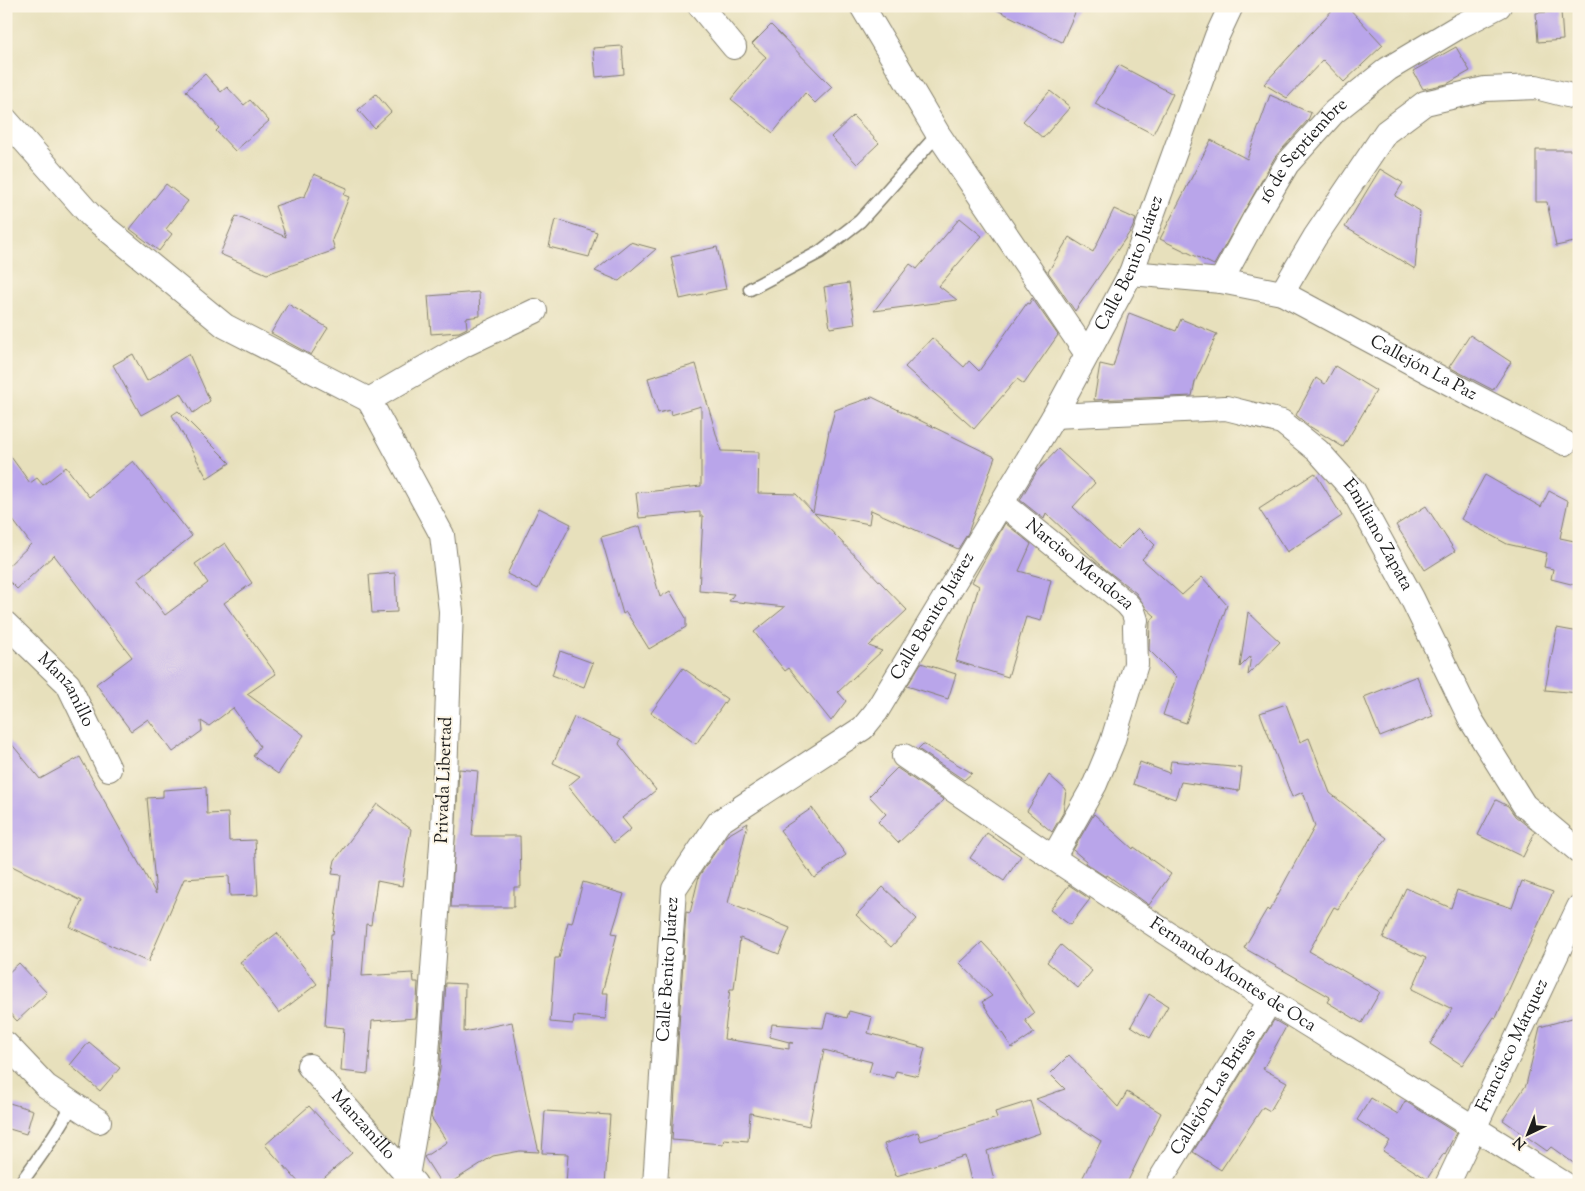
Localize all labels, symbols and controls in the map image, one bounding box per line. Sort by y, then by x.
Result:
street label: 16 de Septiembre [1253,93,1354,209]
street label: Calle Benito Juárez [1089,192,1171,336]
street label: Callejón La Paz [1365,329,1481,408]
street label: Emiliano Zapata [1336,473,1419,596]
street label: Narciso Mendoza [1019,513,1140,616]
street label: Calle Benito Juárez [885,548,982,686]
street label: Manzanillo [31,647,100,732]
street label: Privada Libertad [430,716,460,844]
street label: Calle Benito Juárez [651,896,686,1043]
street label: Fernando Montes de Oca [1144,912,1321,1039]
street label: Francisco Márquez [1470,975,1556,1117]
street label: Callejón Las Brisas [1165,1023,1263,1161]
street label: Manzanillo [324,1085,401,1166]
north arrow [1502,1108,1552,1158]
text: N [1510,1131,1531,1153]

